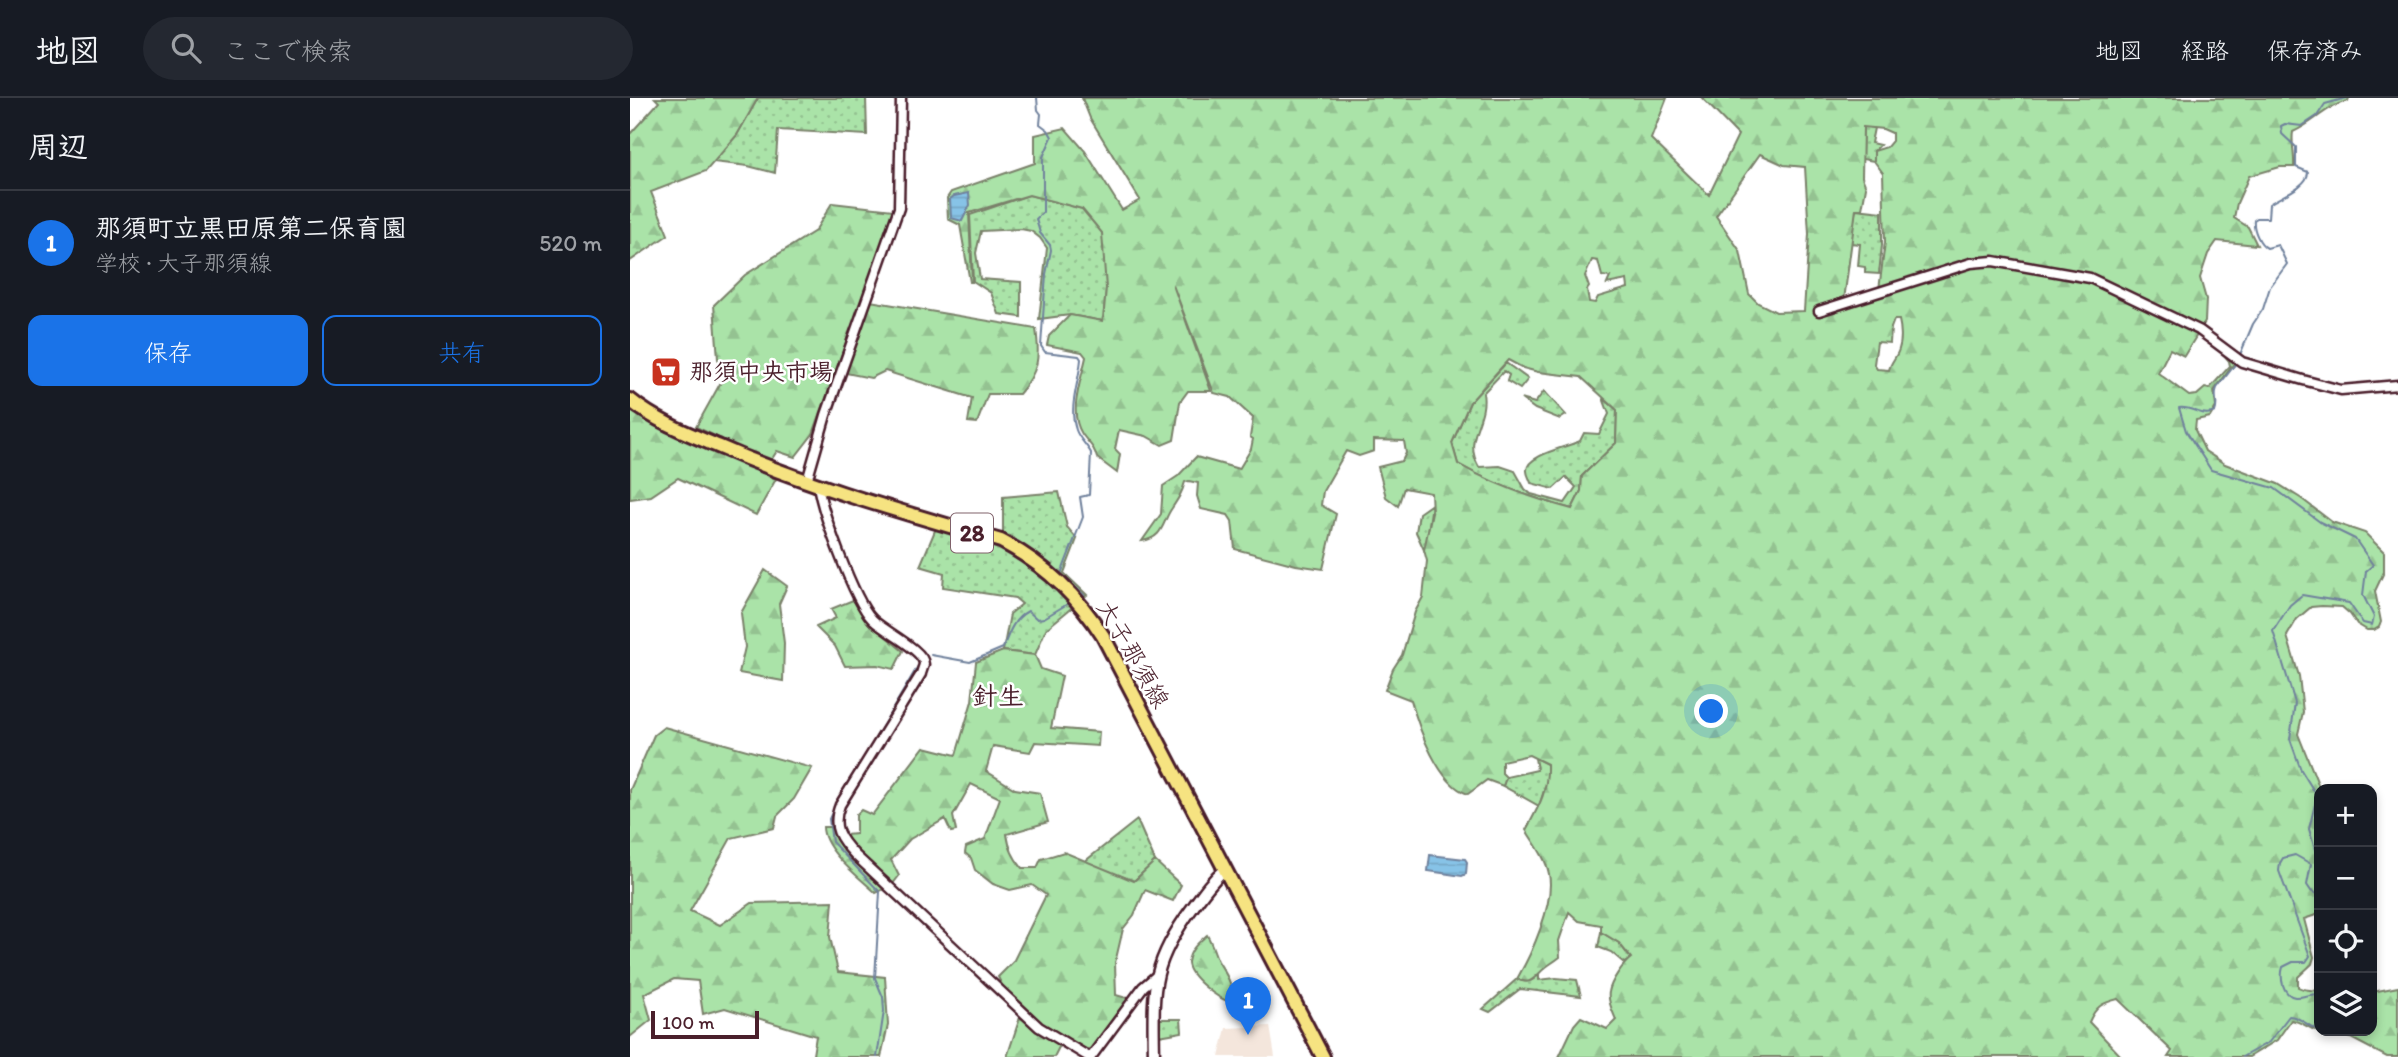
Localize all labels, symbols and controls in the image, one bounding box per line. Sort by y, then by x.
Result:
search box [143,17,633,80]
icon: search [167,29,205,67]
text: 地図 [35,31,101,70]
text: ここで検索 [223,35,353,67]
text: 地図 [2095,36,2143,65]
text: 経路 [2181,36,2229,65]
text: 保存済み [2267,36,2363,65]
text: 周辺 [28,128,88,165]
text: 那須町立黒田原第二保育園 [95,212,407,244]
text: 1 [46,229,56,257]
text: 520 m [539,229,602,257]
text: 学校 · 大子那須線 [95,249,272,277]
button: 保存 [28,315,308,386]
button: 共有 [322,315,602,386]
supermarket icon: 那須中央市場 [649,355,683,389]
place label: 那須中央市場 [689,357,833,386]
road number: 28 [951,514,993,552]
street label: 大子那須線 [1091,595,1176,713]
district label: 針生 [972,680,1024,712]
your location [1694,694,1728,728]
map controls [2314,784,2377,1036]
button: + [2314,784,2377,847]
button: − [2314,847,2377,910]
button: locate [2314,910,2377,973]
button: layers [2314,973,2377,1036]
pin: 1 [1225,977,1271,1035]
scale bar [651,1008,760,1040]
text: 100 m [662,1011,714,1034]

